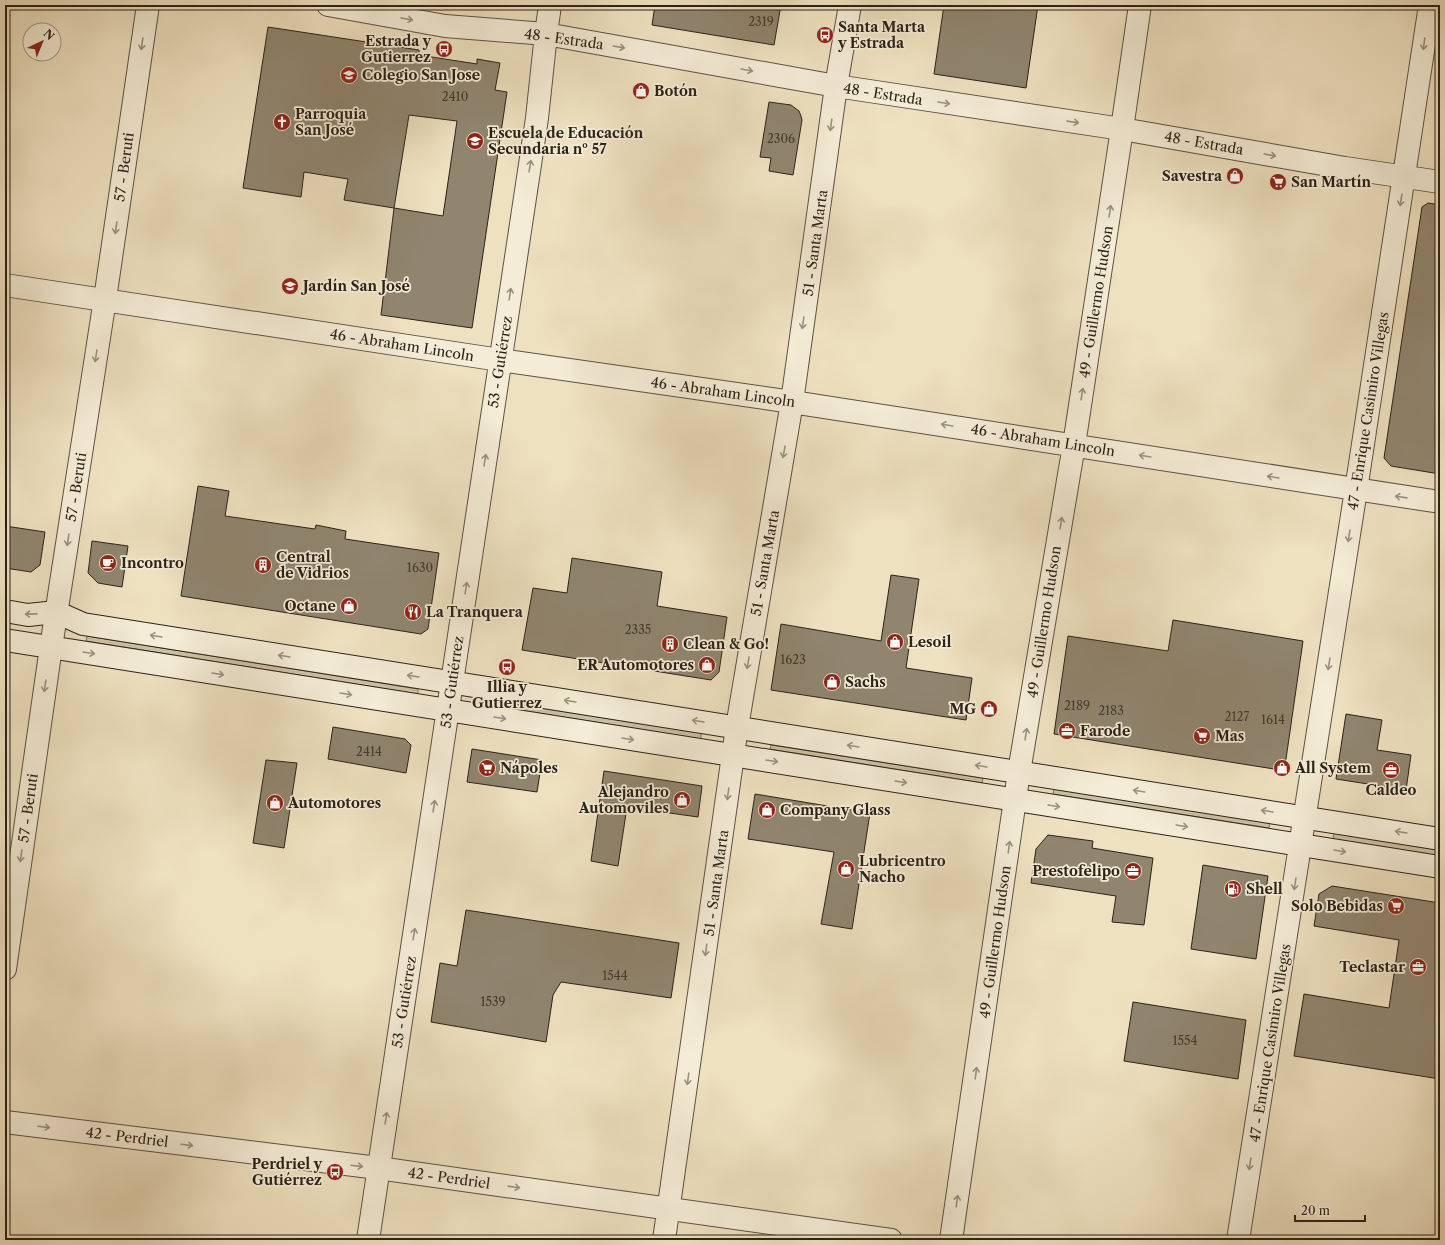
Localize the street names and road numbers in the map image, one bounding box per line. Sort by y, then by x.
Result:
street label: 48 - Estrada [523,25,605,54]
street label: 48 - Estrada [842,79,925,109]
street label: 48 - Estrada [1163,127,1246,159]
street label: 57 - Beruti [110,131,138,203]
street label: 51 - Santa Marta [799,188,831,297]
street label: 49 - Guillermo Hudson [1075,224,1117,379]
street label: 47 - Enrique Casimiro Villegas [1343,310,1393,512]
street label: 53 - Gutiérrez [484,315,516,409]
street label: 46 - Abraham Lincoln [329,325,476,365]
street label: 46 - Abraham Lincoln [650,373,797,411]
street label: 46 - Abraham Lincoln [970,420,1117,460]
street label: 57 - Beruti [62,451,90,523]
street label: 51 - Santa Marta [747,508,783,617]
street label: 49 - Guillermo Hudson [1023,544,1065,699]
street label: 53 - Gutiérrez [437,635,467,729]
street label: 57 - Beruti [14,772,42,844]
street label: 51 - Santa Marta [700,828,732,937]
street label: 49 - Guillermo Hudson [975,864,1015,1020]
street label: 47 - Enrique Casimiro Villegas [1245,942,1295,1144]
street label: 53 - Gutiérrez [388,955,420,1049]
street label: 42 - Perdriel [85,1123,169,1151]
street label: 42 - Perdriel [407,1163,491,1193]

